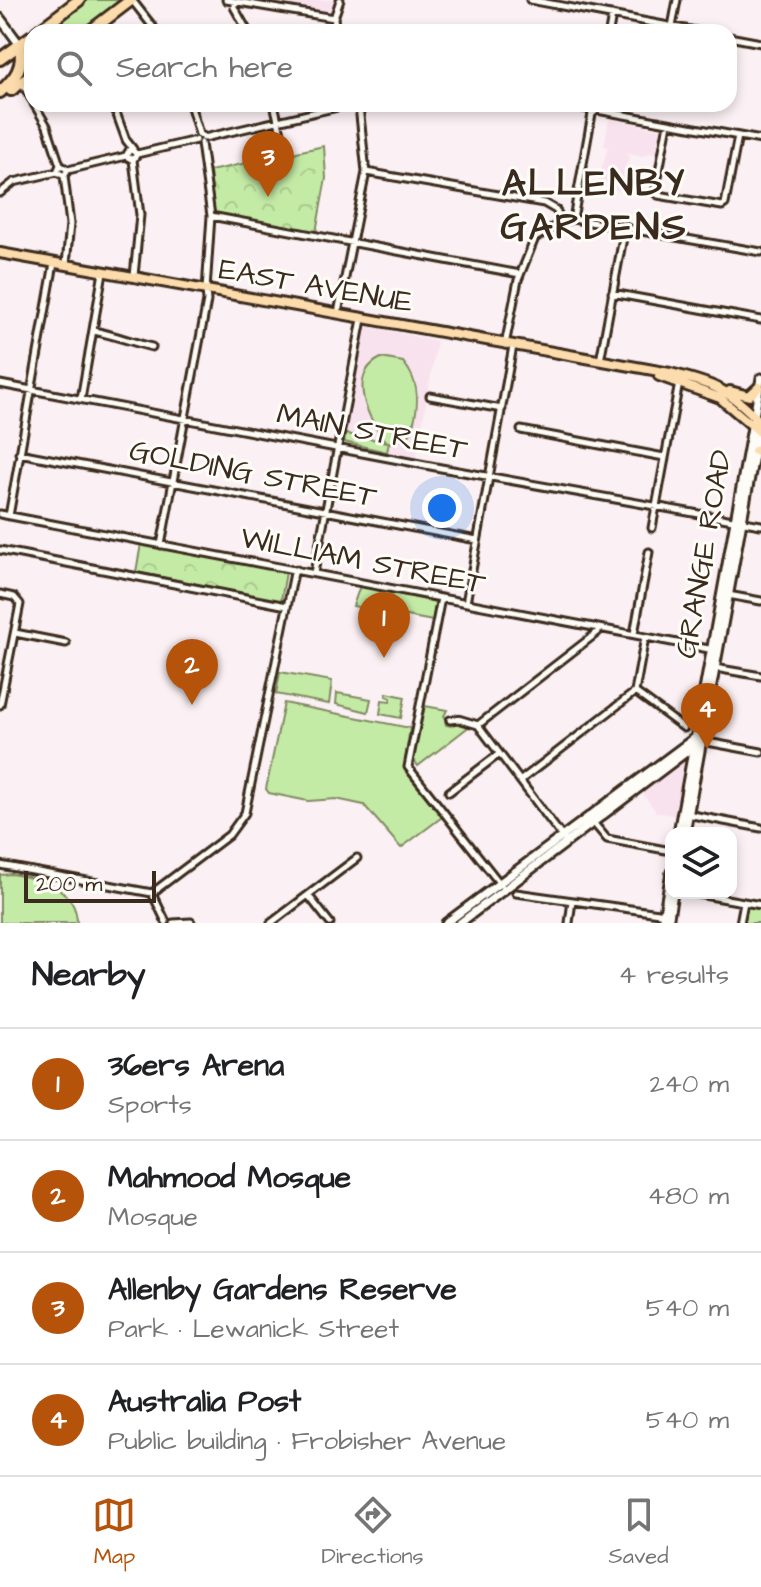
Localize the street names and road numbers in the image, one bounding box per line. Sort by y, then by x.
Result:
street label: EAST AVENUE [216,248,416,324]
street label: MAIN STREET [273,393,471,471]
street label: GOLDING STREET [126,429,380,519]
street label: GRANGE ROAD [665,447,743,661]
street label: WILLIAM STREET [237,517,489,605]

